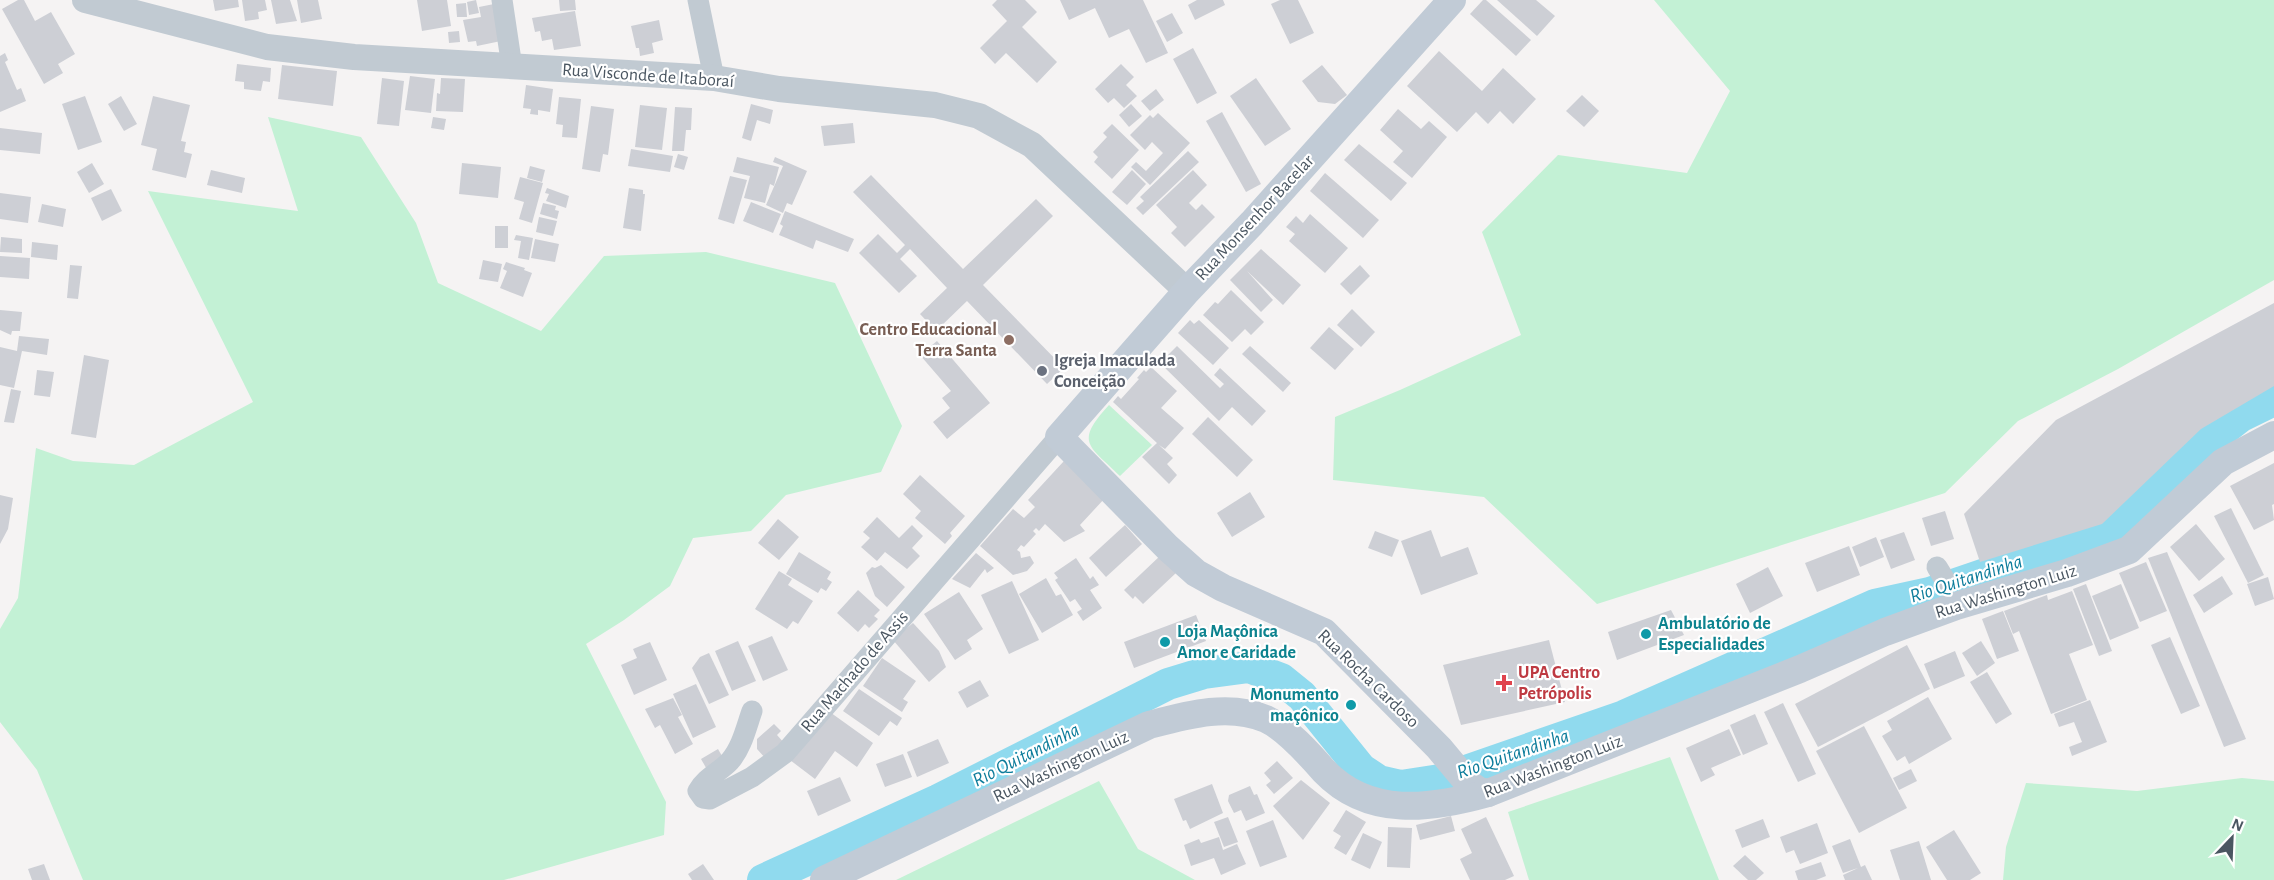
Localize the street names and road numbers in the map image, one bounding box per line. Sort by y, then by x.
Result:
street label: Rua Visconde de Itaboraí [561,61,735,91]
street label: Rua Monsenhor Bacelar [1192,152,1318,284]
street label: Rua Washington Luiz [1933,562,2079,622]
street label: Rua Machado de Assis [798,608,912,736]
street label: Rua Rocha Cardoso [1314,626,1422,732]
street label: Rua Washington Luiz [991,728,1131,806]
street label: Rua Washington Luiz [1481,732,1625,802]

